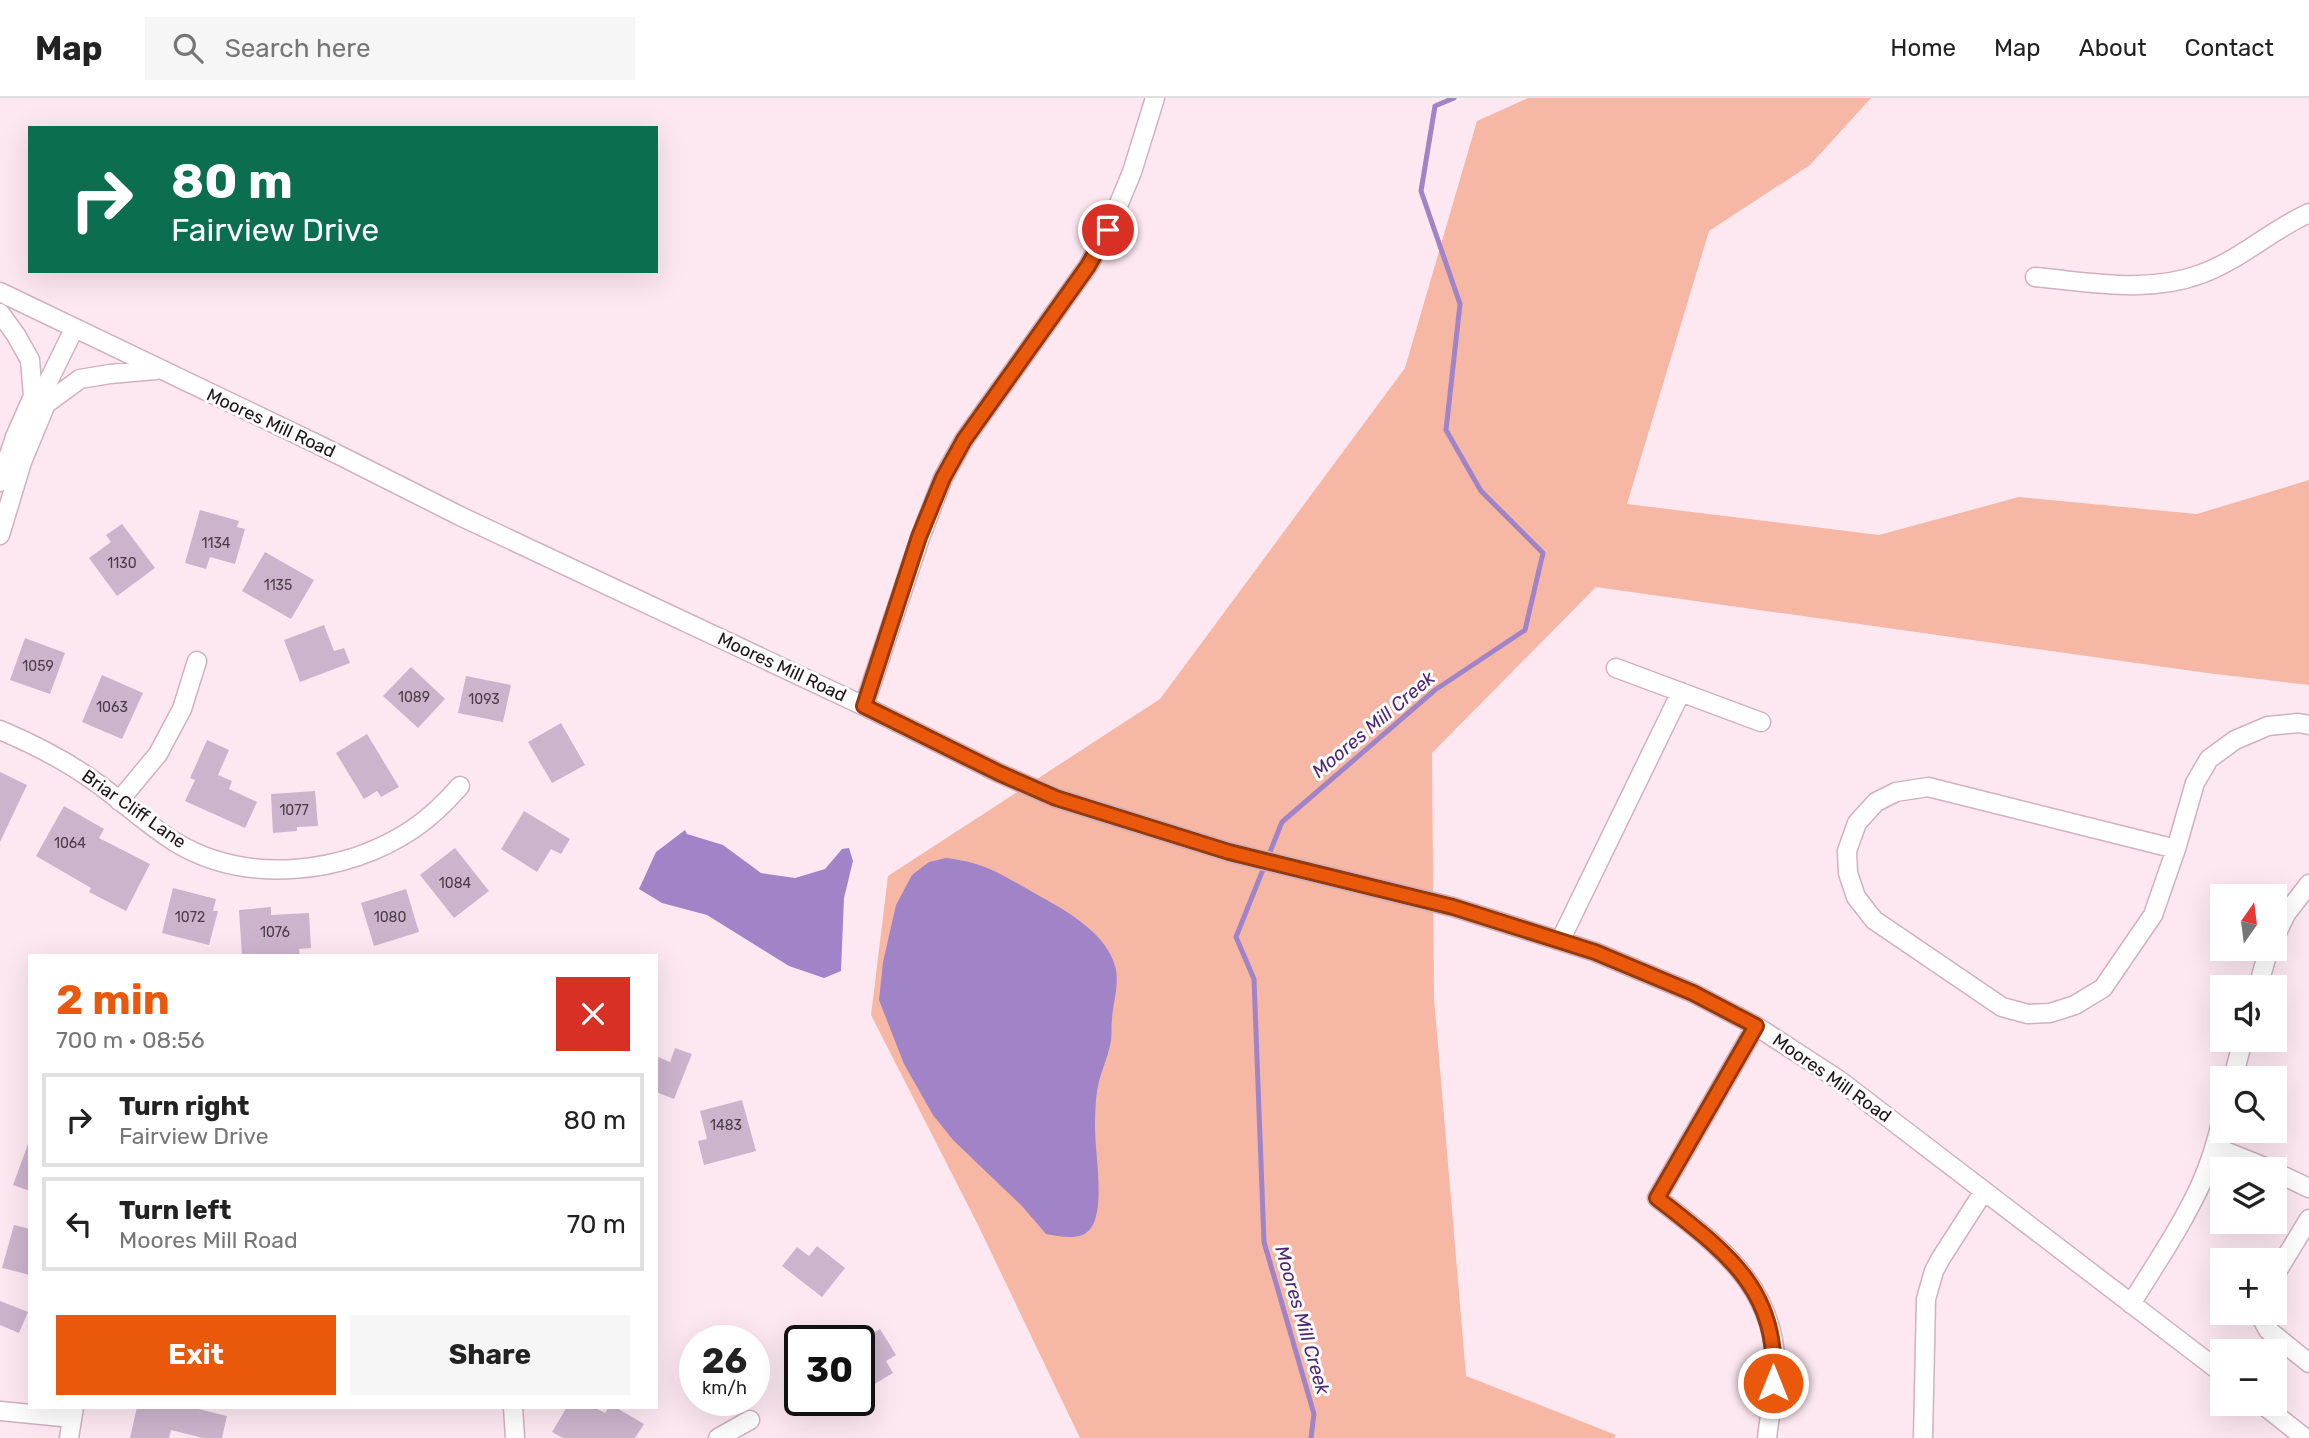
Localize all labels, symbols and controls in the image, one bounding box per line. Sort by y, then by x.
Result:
search box [145,17,635,80]
text: Map [35,29,103,68]
icon: search [169,29,207,67]
text: Search here [225,33,370,64]
text: Home [1890,34,1956,62]
text: Map [1994,34,2041,62]
text: About [2079,34,2147,62]
text: Contact [2185,34,2274,62]
text: 80 m [171,152,293,210]
icon: right [56,154,147,245]
pin [1078,200,1138,260]
text: Fairview Drive [171,211,379,249]
icon: arrive [1089,211,1127,249]
street label: Moores Mill Road [203,383,339,463]
house number: 1134 [201,535,231,552]
house number: 1130 [107,555,137,572]
house number: 1135 [264,577,292,594]
street label: Moores Mill Road [714,627,850,707]
house number: 1059 [22,658,54,675]
water label: Moores Mill Creek [1307,666,1440,783]
house number: 1089 [398,689,430,706]
house number: 1093 [468,691,500,708]
house number: 1063 [96,699,128,716]
street label: Briar Cliff Lane [78,765,190,853]
house number: 1077 [279,802,309,819]
house number: 1064 [54,835,86,852]
house number: 1084 [439,875,472,892]
north arrow [2210,884,2287,961]
map controls [2210,884,2287,1416]
house number: 1072 [175,909,205,926]
house number: 1080 [374,909,406,926]
house number: 1076 [260,924,290,941]
text: 2 min [56,975,170,1025]
button: sound [2210,975,2287,1052]
button: close [556,977,630,1051]
text: 700 m · 08:56 [56,1026,205,1054]
street label: Moores Mill Road [1768,1029,1896,1127]
button: search [2210,1066,2287,1143]
text: Turn right [119,1091,249,1122]
icon: right [60,1101,98,1139]
text: 80 m [563,1105,626,1136]
house number: 1483 [710,1117,742,1134]
text: Fairview Drive [119,1122,269,1150]
button: layers [2210,1157,2287,1234]
text: Turn left [119,1195,231,1226]
icon: left [60,1205,98,1243]
text: 70 m [567,1209,626,1240]
text: Moores Mill Road [119,1226,298,1254]
water label: Moores Mill Creek [1270,1243,1335,1397]
button: + [2210,1248,2287,1325]
button: Exit [56,1315,336,1395]
button: Share [350,1315,630,1395]
speed limit sign: 30 [784,1325,875,1416]
button: − [2210,1339,2287,1416]
text: 26 [702,1340,747,1382]
position arrow [1736,1346,1810,1420]
text: km/h [702,1377,747,1399]

